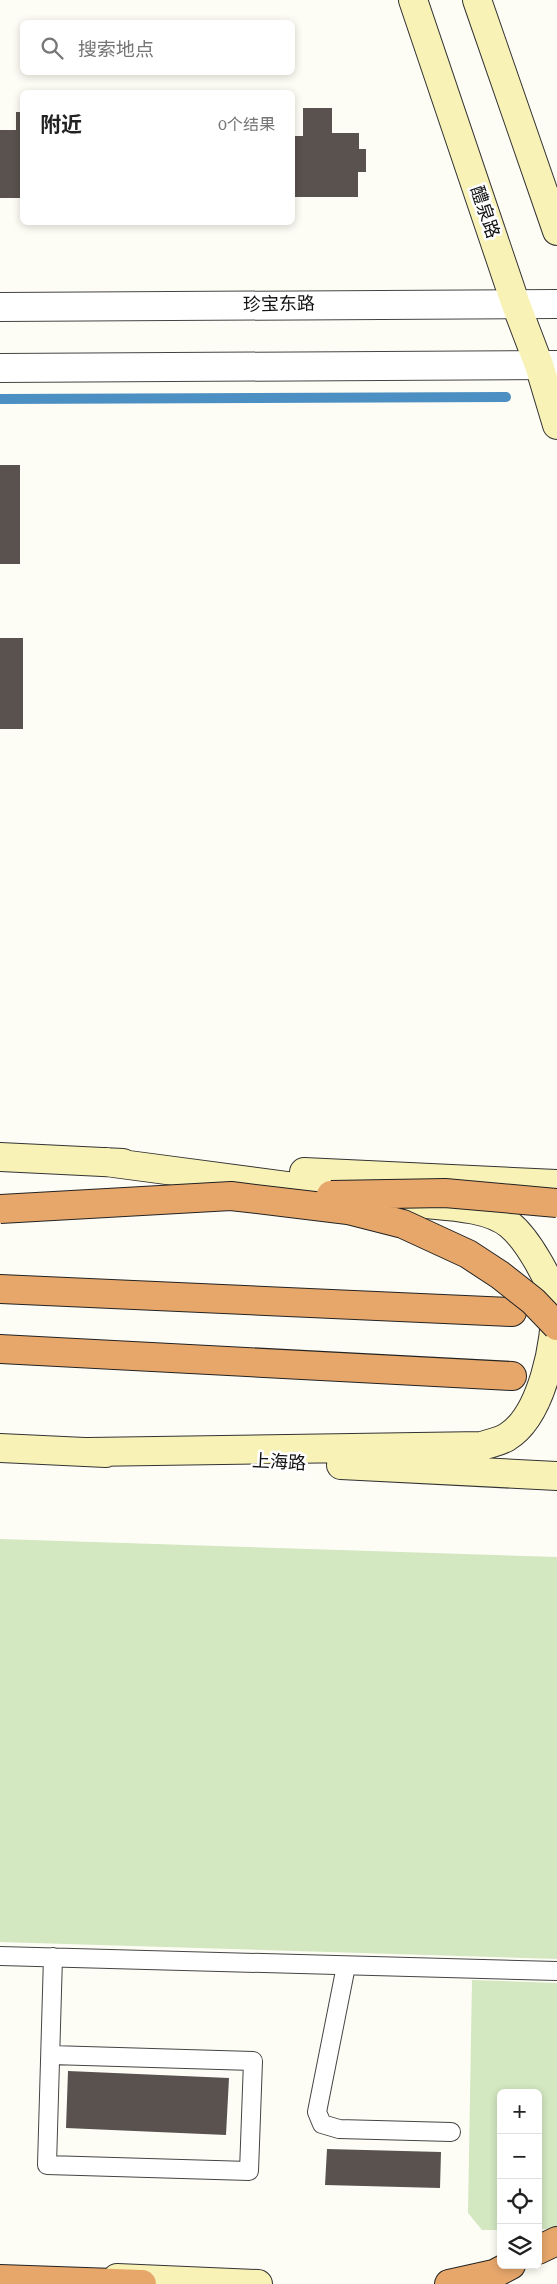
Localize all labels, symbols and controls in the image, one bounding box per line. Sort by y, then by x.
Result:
search box [20,20,295,75]
icon: search [38,34,66,62]
text: 搜索地点 [78,38,154,61]
text: 附近 [40,113,82,137]
text: 0个结果 [218,115,275,134]
street label: 醴泉路 [467,183,504,241]
street label: 珍宝东路 [243,292,315,315]
street label: 上海路 [252,1450,307,1473]
map controls [497,2089,542,2269]
button: + [497,2089,542,2134]
button: − [497,2134,542,2179]
button: locate [497,2179,542,2224]
button: layers [497,2224,542,2269]

